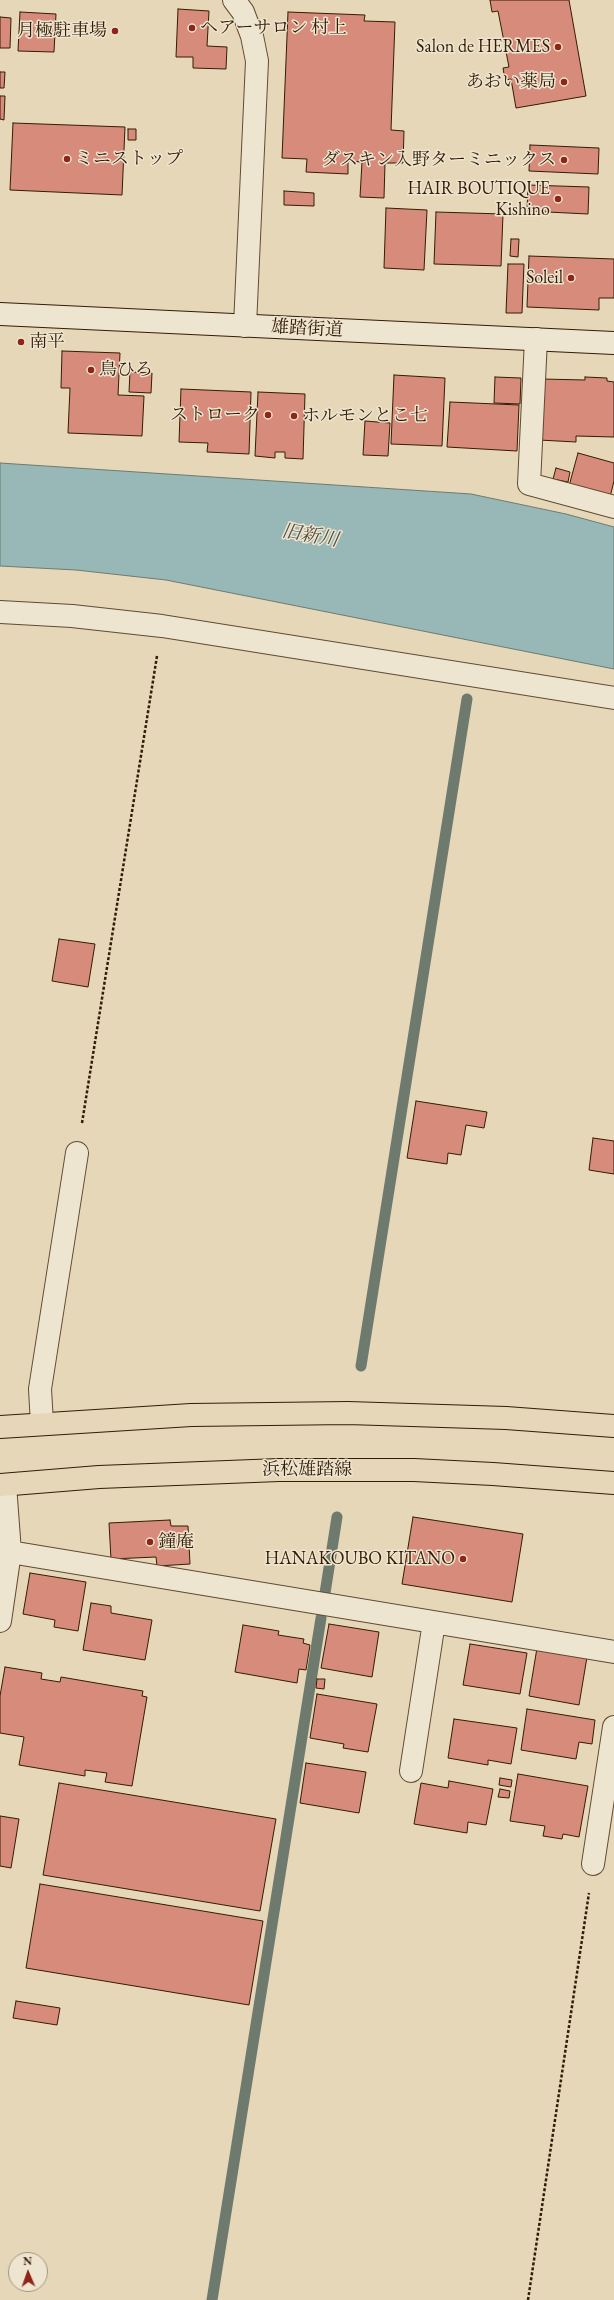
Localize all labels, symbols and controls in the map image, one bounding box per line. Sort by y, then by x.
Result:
place label: ヘアーサロン 村上 [200,17,347,39]
place label: 月極駐車場 [17,20,107,42]
marker: ヘアーサロン 村上 [187,23,197,33]
marker: 月極駐車場 [110,26,120,36]
place label: Salon de HERMES [416,36,550,58]
marker: Salon de HERMES [553,42,563,52]
place label: あおい薬局 [466,71,556,93]
marker: あおい薬局 [559,77,569,87]
place label: ミニストップ [75,148,183,170]
place label: ダスキン入野ターミニックス [322,149,556,171]
marker: ミニストップ [62,154,72,164]
marker: ダスキン入野ターミニックス [559,155,569,165]
place label: HAIR BOUTIQUE Kishino [407,178,550,220]
marker: HAIR BOUTIQUE Kishino [553,194,563,204]
place label: Soleil [526,267,563,289]
marker: Soleil [566,273,576,283]
street label: 雄踏街道 [270,316,344,342]
place label: 南平 [29,331,65,353]
marker: 南平 [16,337,26,347]
place label: 鳥ひろ [99,359,153,381]
marker: 鳥ひろ [86,365,96,375]
place label: ストローク [170,404,260,426]
place label: ホルモンとこ七 [302,405,428,427]
marker: ストローク [263,410,273,420]
marker: ホルモンとこ七 [289,411,299,421]
water label: 旧新川 [280,520,340,552]
street label: 浜松雄踏線 [262,1459,352,1481]
place label: 鐘庵 [158,1531,194,1553]
marker: 鐘庵 [145,1537,155,1547]
place label: HANAKOUBO KITANO [265,1548,455,1570]
marker: HANAKOUBO KITANO [458,1554,468,1564]
north arrow [8,2252,48,2292]
text: N [23,2254,32,2268]

